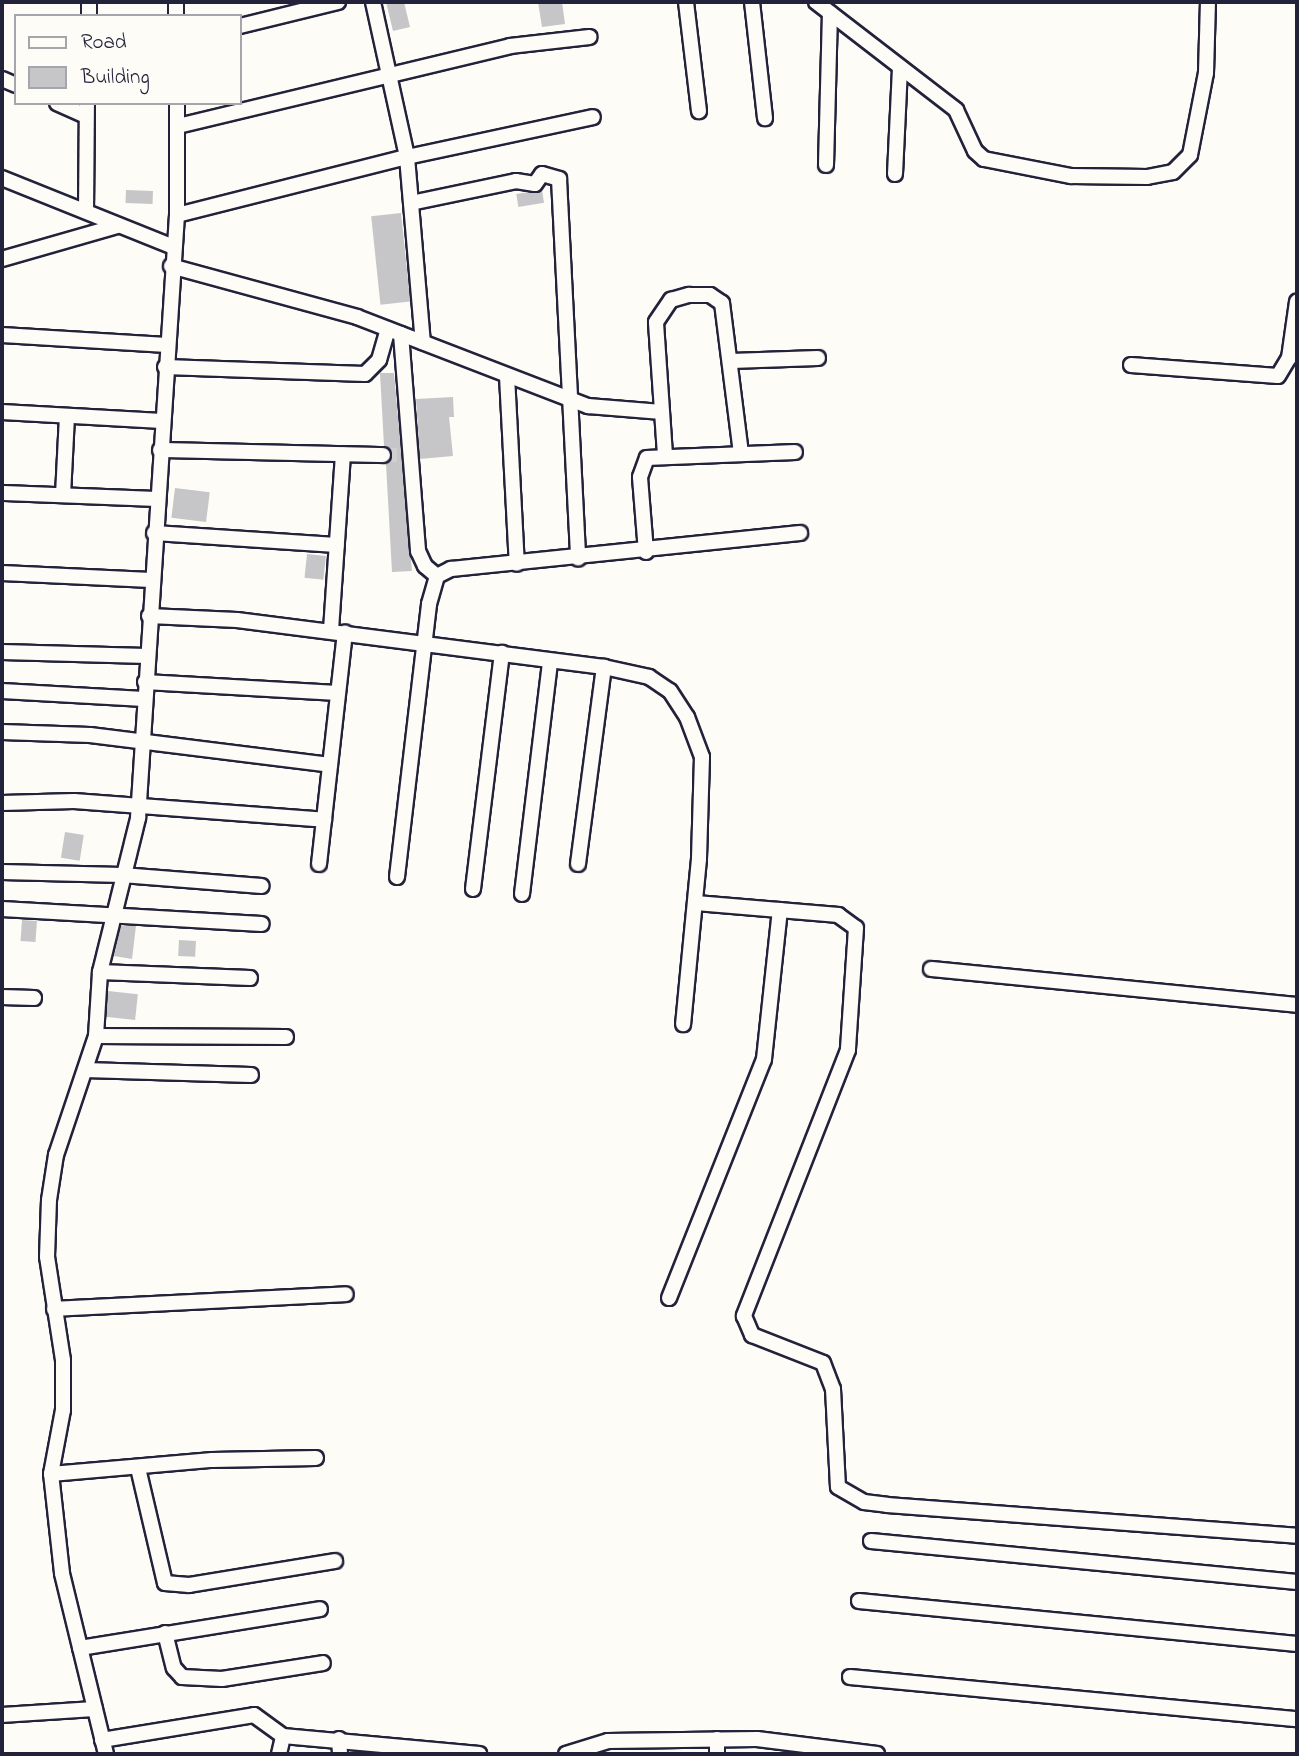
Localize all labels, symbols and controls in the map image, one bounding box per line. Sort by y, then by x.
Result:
legend [14,14,242,105]
text: Road [81,28,127,58]
text: Building [81,63,150,93]

